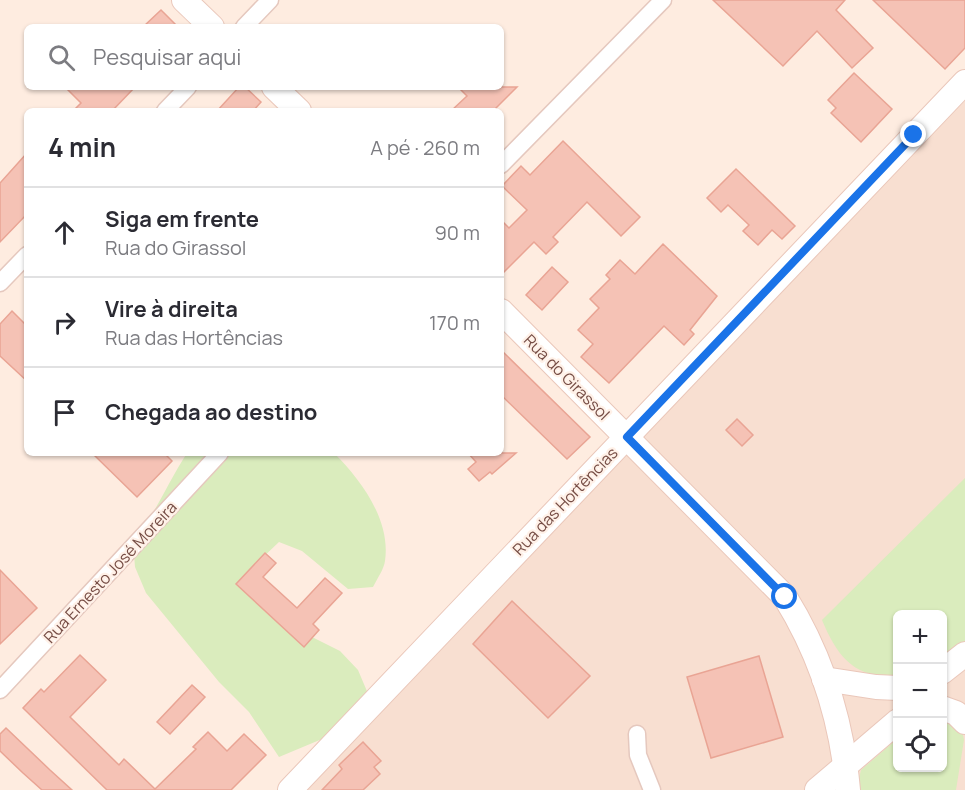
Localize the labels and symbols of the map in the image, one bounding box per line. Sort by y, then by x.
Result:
route end [900,121,926,147]
street label: Rua do Girassol [519,329,615,425]
street label: Rua das Hortências [508,442,622,560]
street label: Rua Ernesto José Moreira [38,496,182,648]
route start [771,583,797,609]

